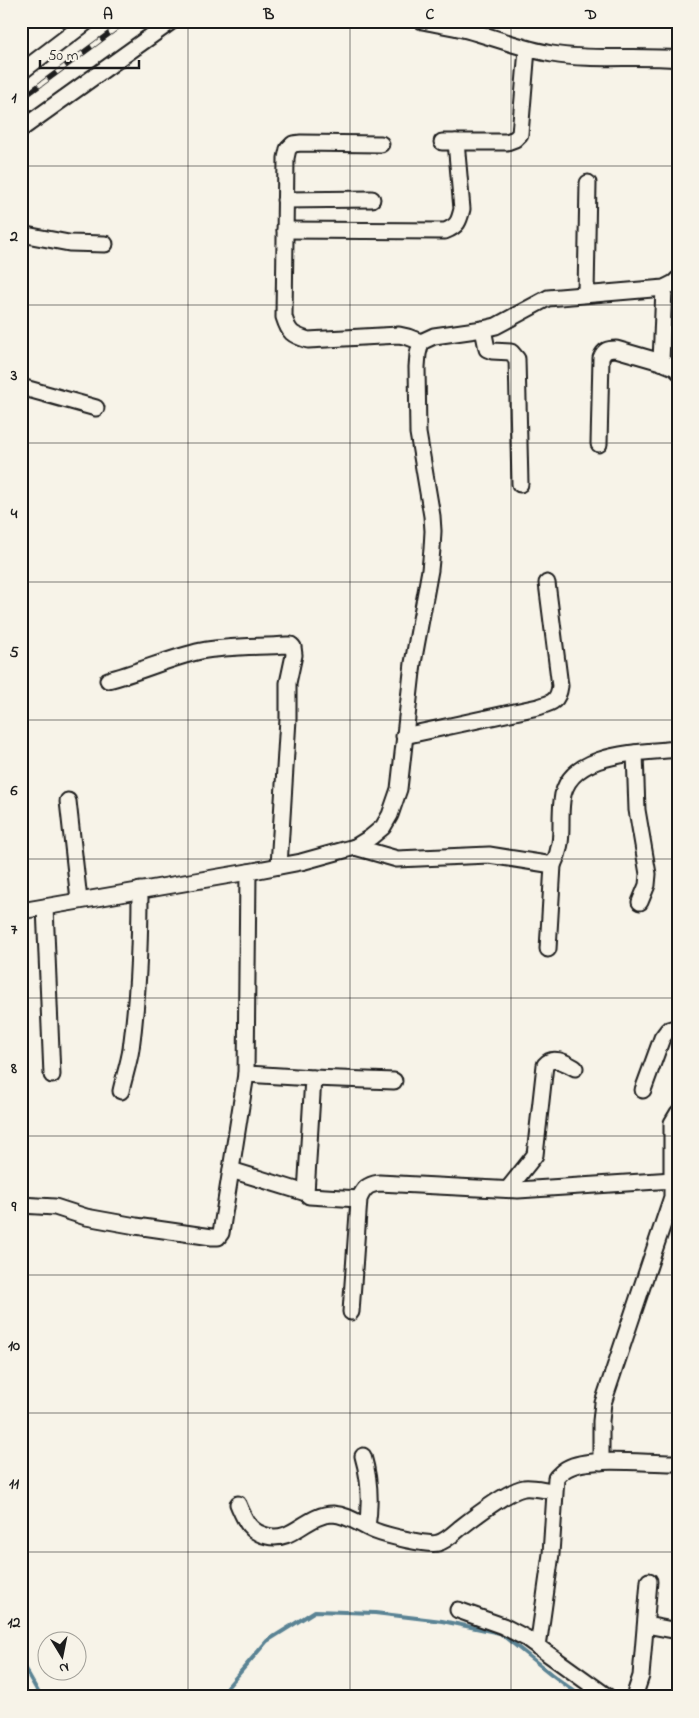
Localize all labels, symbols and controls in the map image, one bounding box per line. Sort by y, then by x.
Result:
text: A [103,3,113,27]
text: B [263,3,275,27]
text: C [426,3,435,27]
text: D [584,3,597,27]
scale bar [40,38,139,70]
text: 50 m [48,45,79,67]
text: 1 [11,86,17,110]
text: 2 [9,225,18,249]
text: 3 [10,364,18,388]
text: 4 [10,502,18,526]
text: 5 [9,641,19,665]
text: 6 [9,779,18,803]
text: 7 [11,918,18,942]
text: 8 [10,1057,17,1081]
text: 9 [11,1195,17,1219]
text: 10 [8,1334,20,1358]
text: 11 [9,1472,20,1496]
text: 12 [7,1611,21,1635]
north arrow [38,1630,88,1680]
text: N [58,1656,70,1678]

